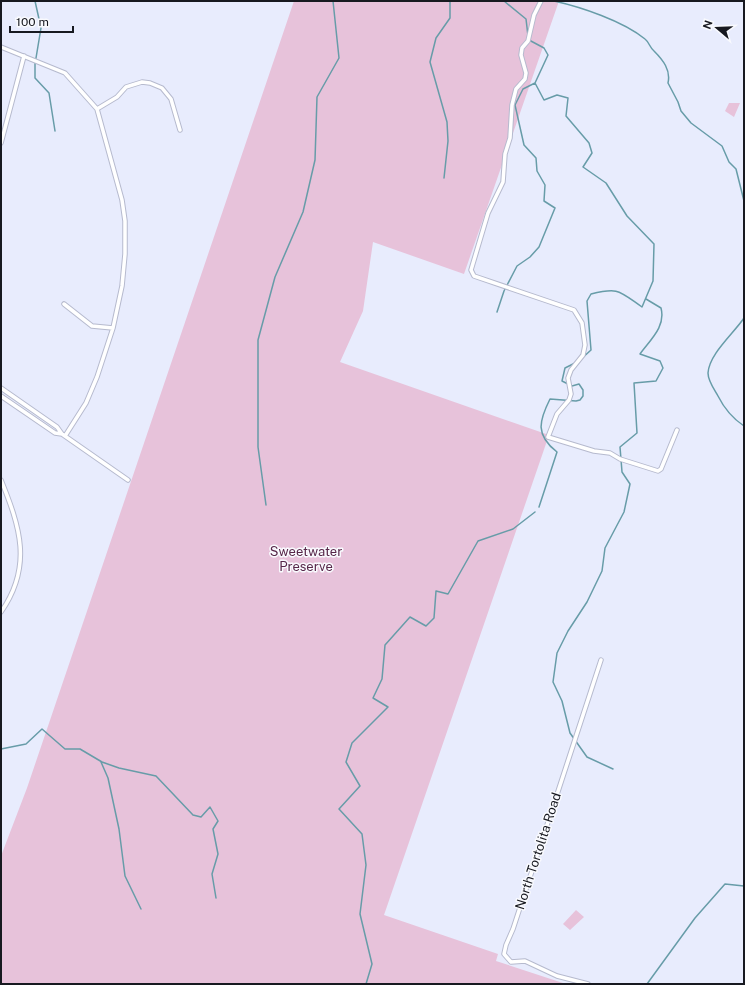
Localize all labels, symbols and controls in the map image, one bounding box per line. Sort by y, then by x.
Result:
scale bar [10,8,73,34]
north arrow [697,8,737,48]
text: 100 m [16,15,49,29]
text: N [700,19,715,31]
park label: Sweetwater Preserve [270,544,342,574]
street label: North Tortolita Road [512,791,564,911]

